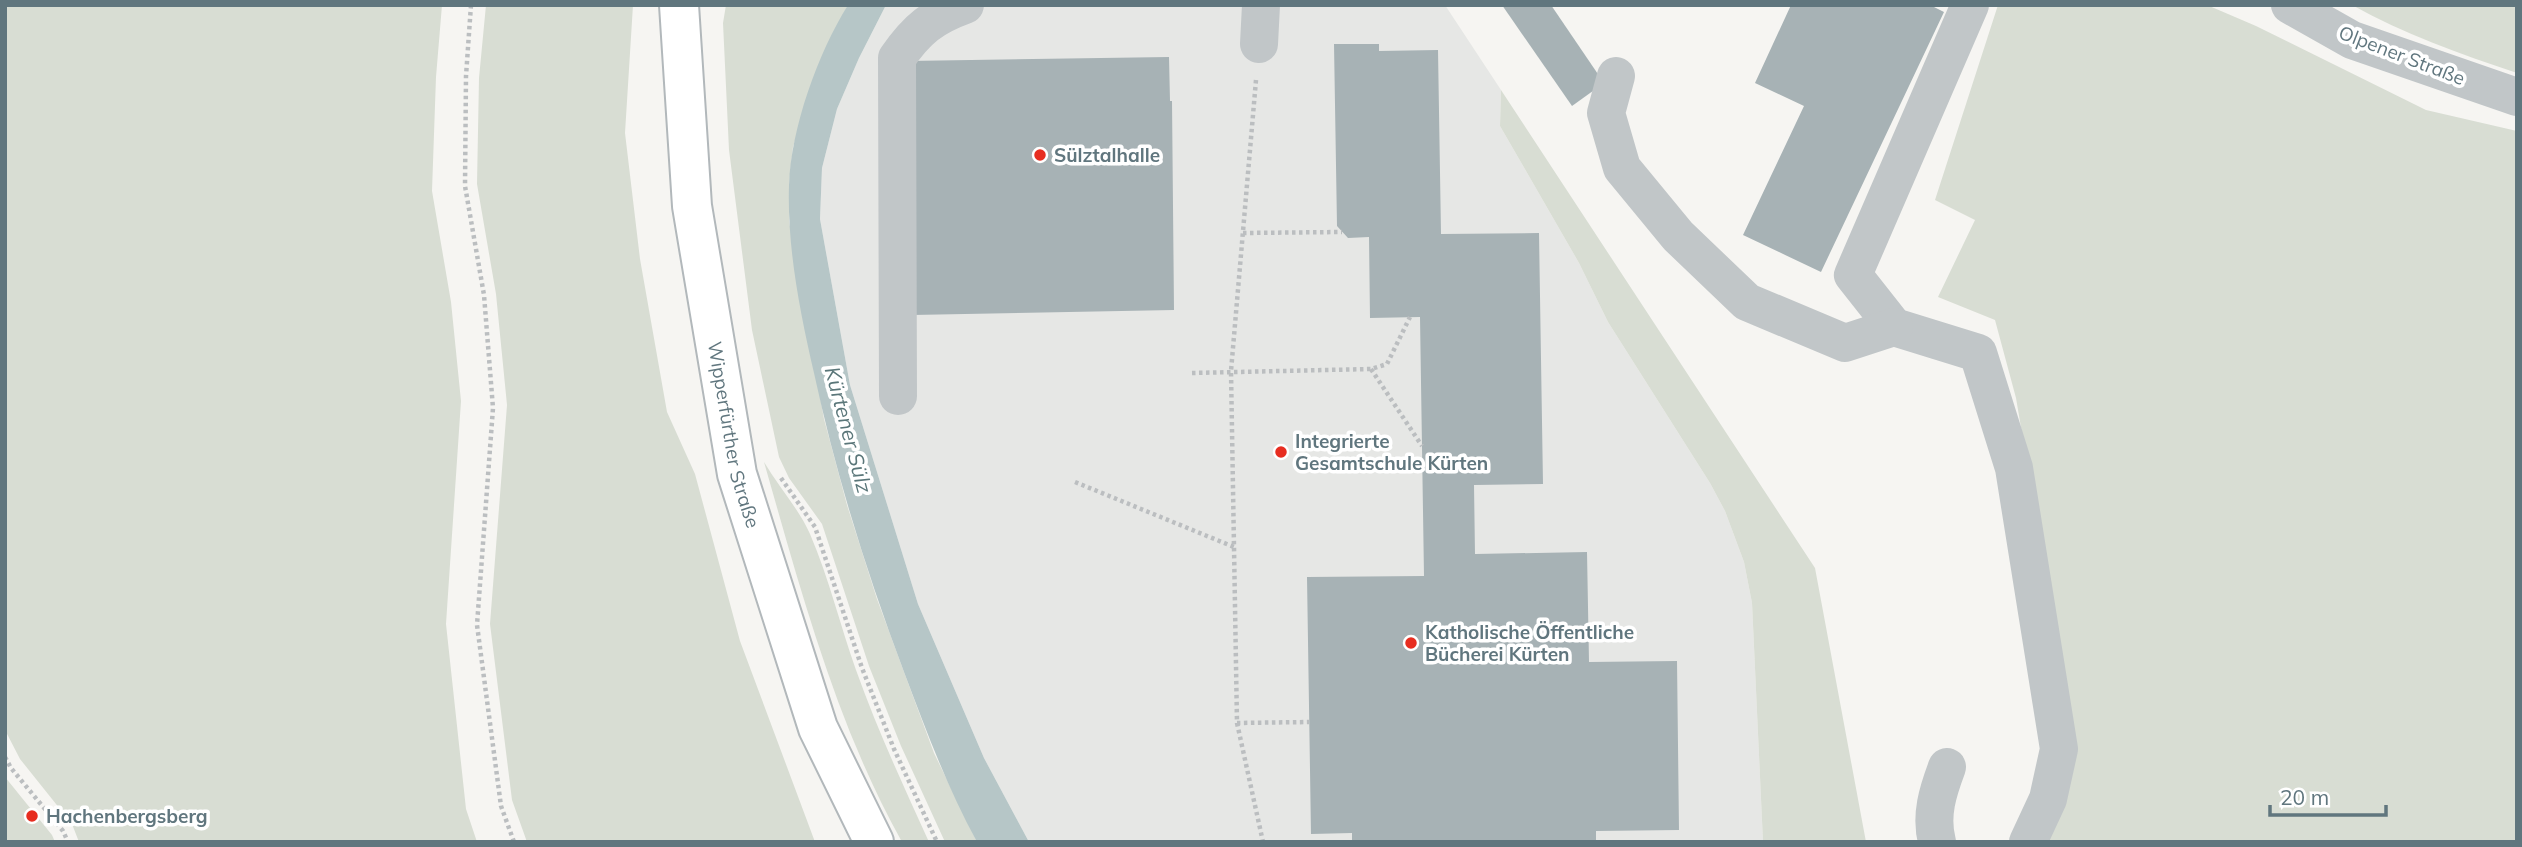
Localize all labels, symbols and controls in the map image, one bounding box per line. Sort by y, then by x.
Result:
street label: Olpener Straße [2335,20,2469,90]
place label: Sülztalhalle [1054,143,1160,167]
marker: Sülztalhalle [1032,147,1048,163]
street label: Wipperfürther Straße [703,340,765,531]
water label: Kürtener Sülz [820,364,878,496]
place label: Integrierte Gesamtschule Kürten [1295,429,1488,475]
marker: Integrierte Gesamtschule Kürten [1273,444,1289,460]
place label: Katholische Öffentliche Bücherei Kürten [1425,620,1634,666]
marker: Katholische Öffentliche Bücherei Kürten [1403,635,1419,651]
scale bar [2270,774,2386,818]
text: 20 m [2280,784,2329,810]
place label: Hachenbergsberg [46,804,208,828]
marker: Hachenbergsberg [24,808,40,824]

